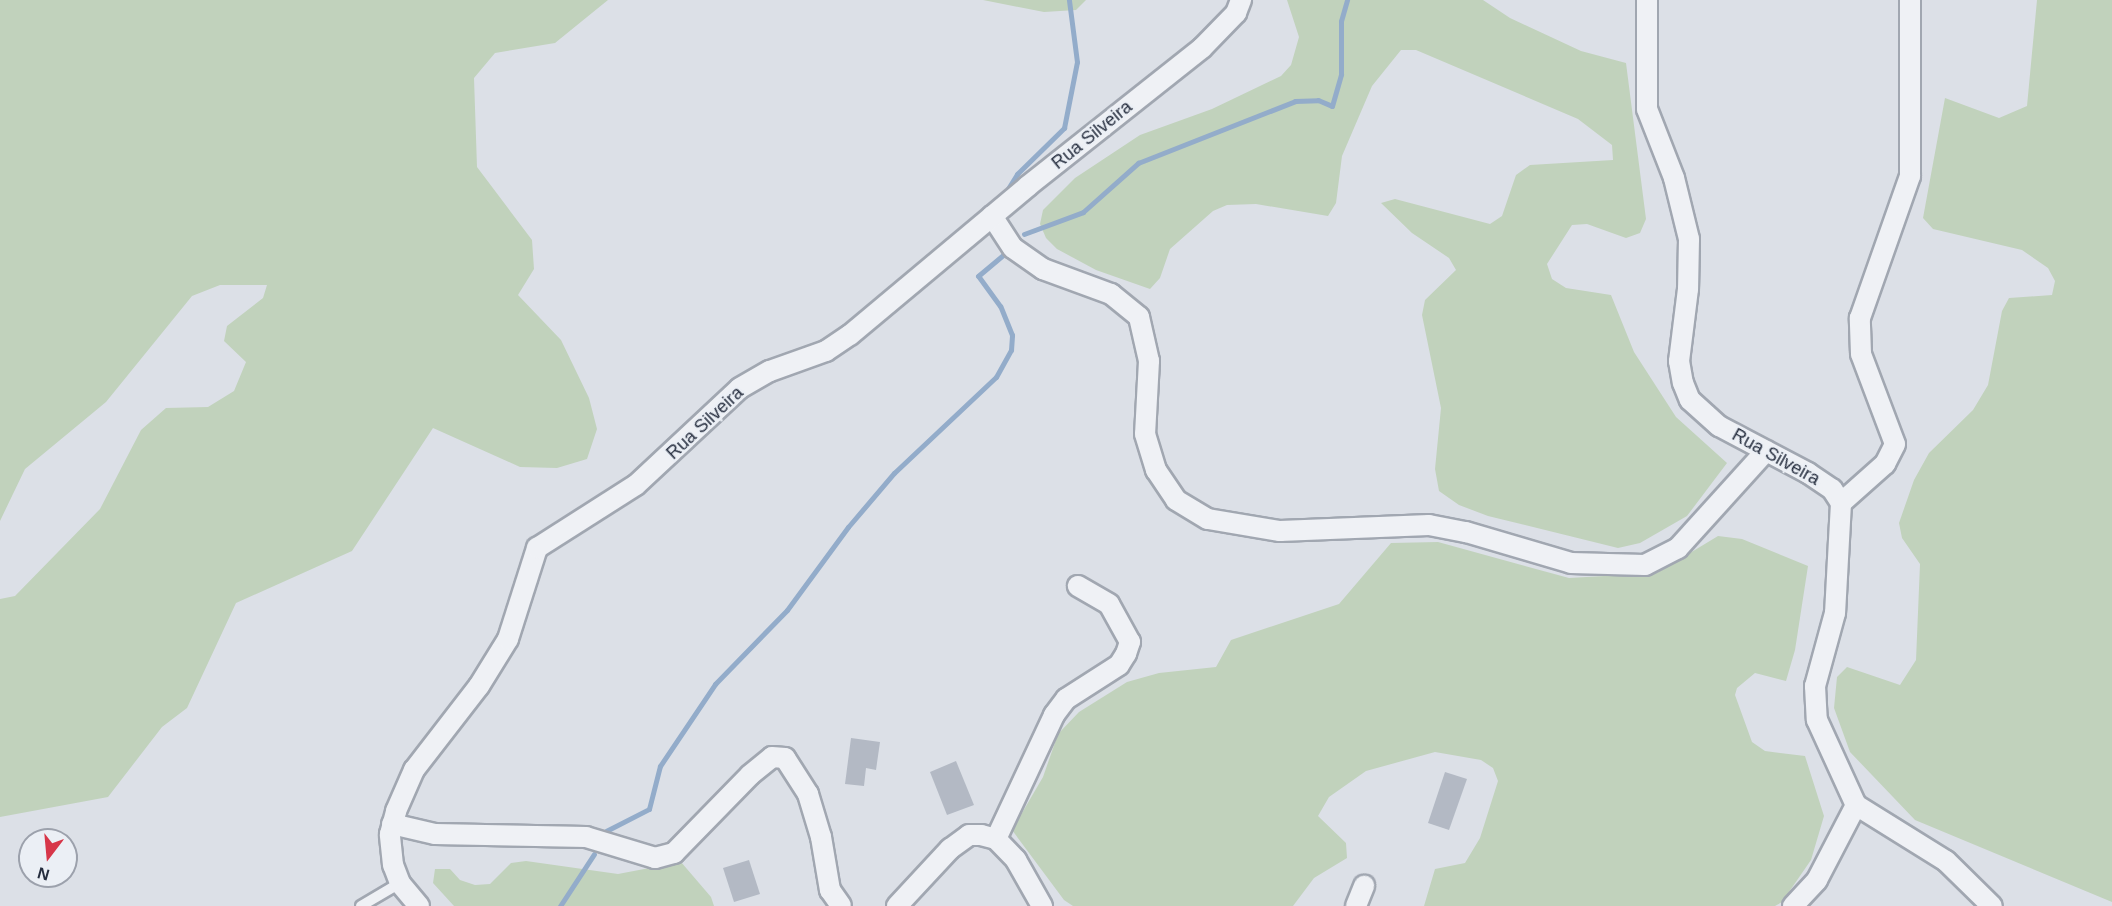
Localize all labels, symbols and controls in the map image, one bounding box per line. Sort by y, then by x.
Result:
street label: Rua Silveira [1047,96,1137,174]
street label: Rua Silveira [662,382,748,464]
street label: Rua Silveira [1728,424,1824,490]
north arrow [18,828,78,888]
text: N [36,864,51,884]

